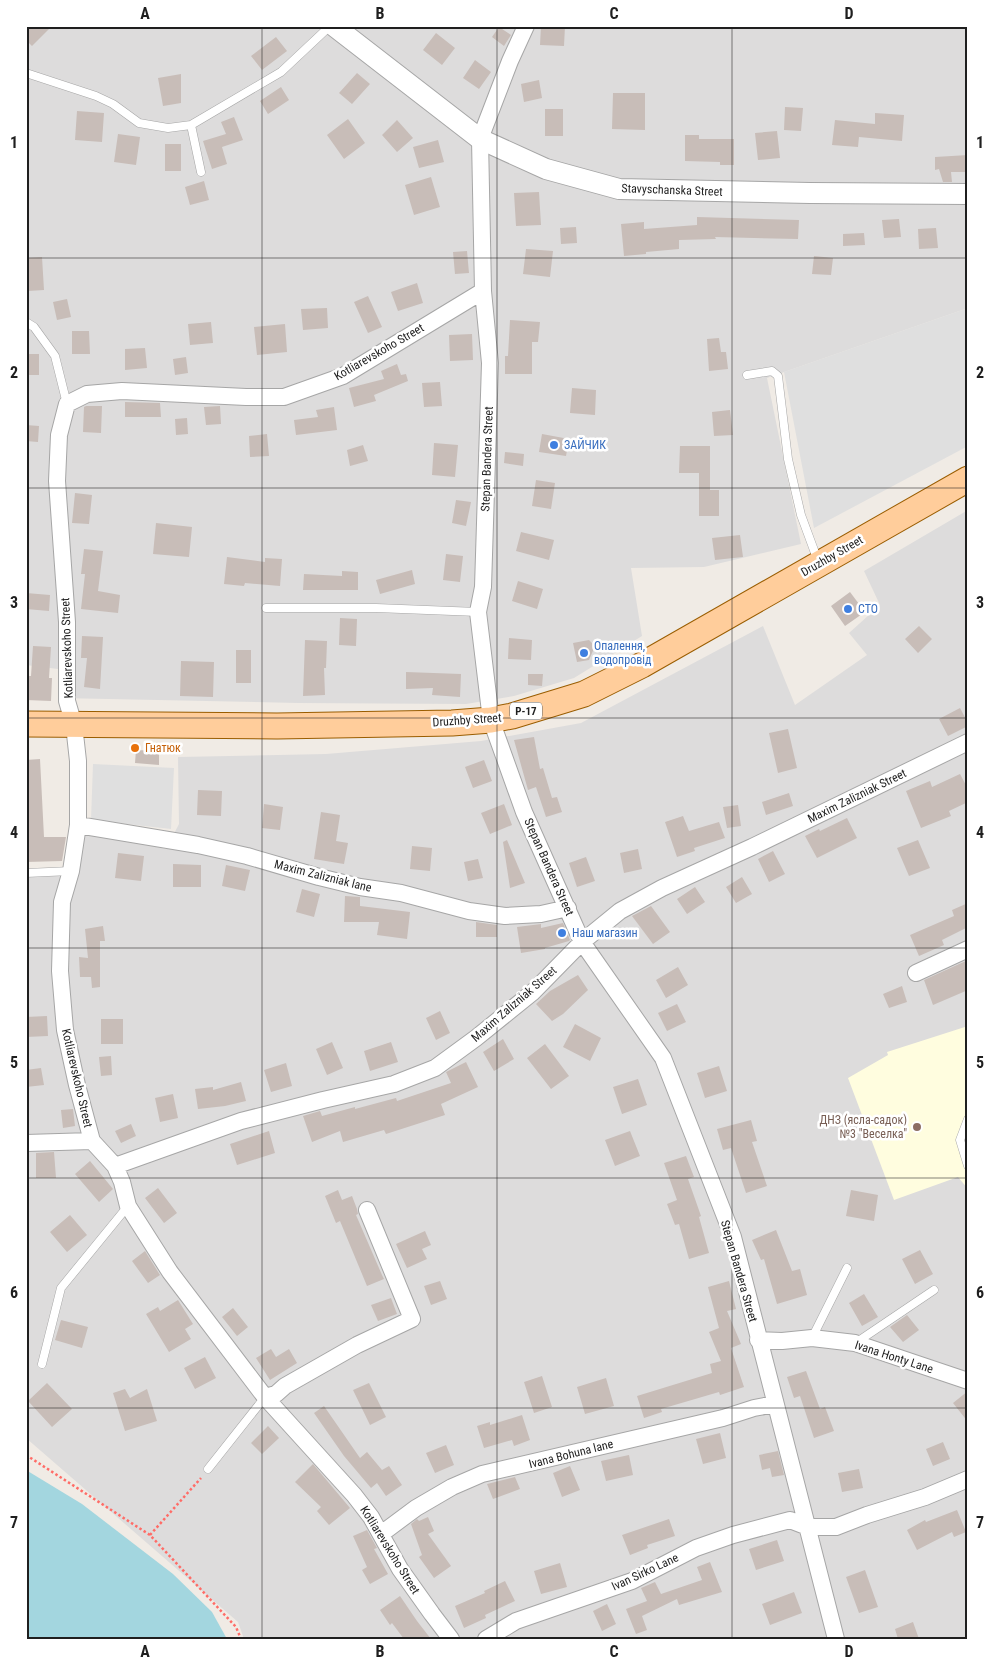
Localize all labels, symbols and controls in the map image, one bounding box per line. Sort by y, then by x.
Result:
text: A [140,4,150,23]
text: B [376,4,385,23]
text: C [609,4,619,23]
text: D [844,4,854,23]
text: 1 [10,133,18,152]
text: 1 [976,133,984,152]
street label: Stavyschanska Street [621,181,723,199]
street label: Kotliarevskoho Street [332,320,427,383]
text: 2 [10,363,18,382]
text: 2 [976,363,984,382]
street label: Stepan Bandera Street [478,406,496,512]
place label: ЗАЙЧИК [564,437,606,452]
marker: ЗАЙЧИК [548,439,560,451]
street label: Druzhby Street [799,532,866,579]
text: 3 [10,593,18,612]
text: 3 [976,593,984,612]
street label: Kotliarevskoho Street [58,597,76,699]
place label: СТО [858,602,878,616]
marker: СТО [842,603,854,615]
place label: Опалення, водопровід [594,639,652,667]
marker: Опалення, водопровід [578,647,590,659]
road number: Р-17 [510,702,542,719]
street label: Druzhby Street [432,711,502,729]
place label: Гнатюк [145,741,181,755]
marker: Гнатюк [129,742,141,754]
street label: Maxim Zalizniak Street [805,766,909,826]
street label: Stepan Bandera Street [521,816,577,918]
text: 4 [10,823,18,842]
text: 4 [976,823,984,842]
street label: Maxim Zalizniak lane [273,857,373,895]
place label: Наш магазин [572,926,638,940]
marker: Наш магазин [556,927,568,939]
street label: Maxim Zalizniak Street [469,963,560,1045]
street label: Kotliarevskoho Street [59,1027,95,1129]
text: 5 [10,1053,18,1072]
text: 5 [976,1053,984,1072]
place label: ДНЗ (ясла-садок) №3 "Веселка" [819,1113,907,1141]
marker: ДНЗ (ясла-садок) №3 "Веселка" [911,1121,923,1133]
street label: Stepan Bandera Street [718,1218,760,1324]
text: 6 [10,1283,18,1302]
text: 6 [976,1283,984,1302]
street label: Ivana Honty Lane [853,1338,935,1376]
street label: Ivana Bohuna lane [527,1437,615,1471]
street label: Kotliarevskoho Street [357,1503,423,1597]
text: 7 [10,1513,18,1532]
text: 7 [976,1513,984,1532]
street label: Ivan Sirko Lane [609,1550,681,1594]
text: A [140,1642,150,1661]
text: B [376,1642,385,1661]
text: C [609,1642,619,1661]
text: D [844,1642,854,1661]

